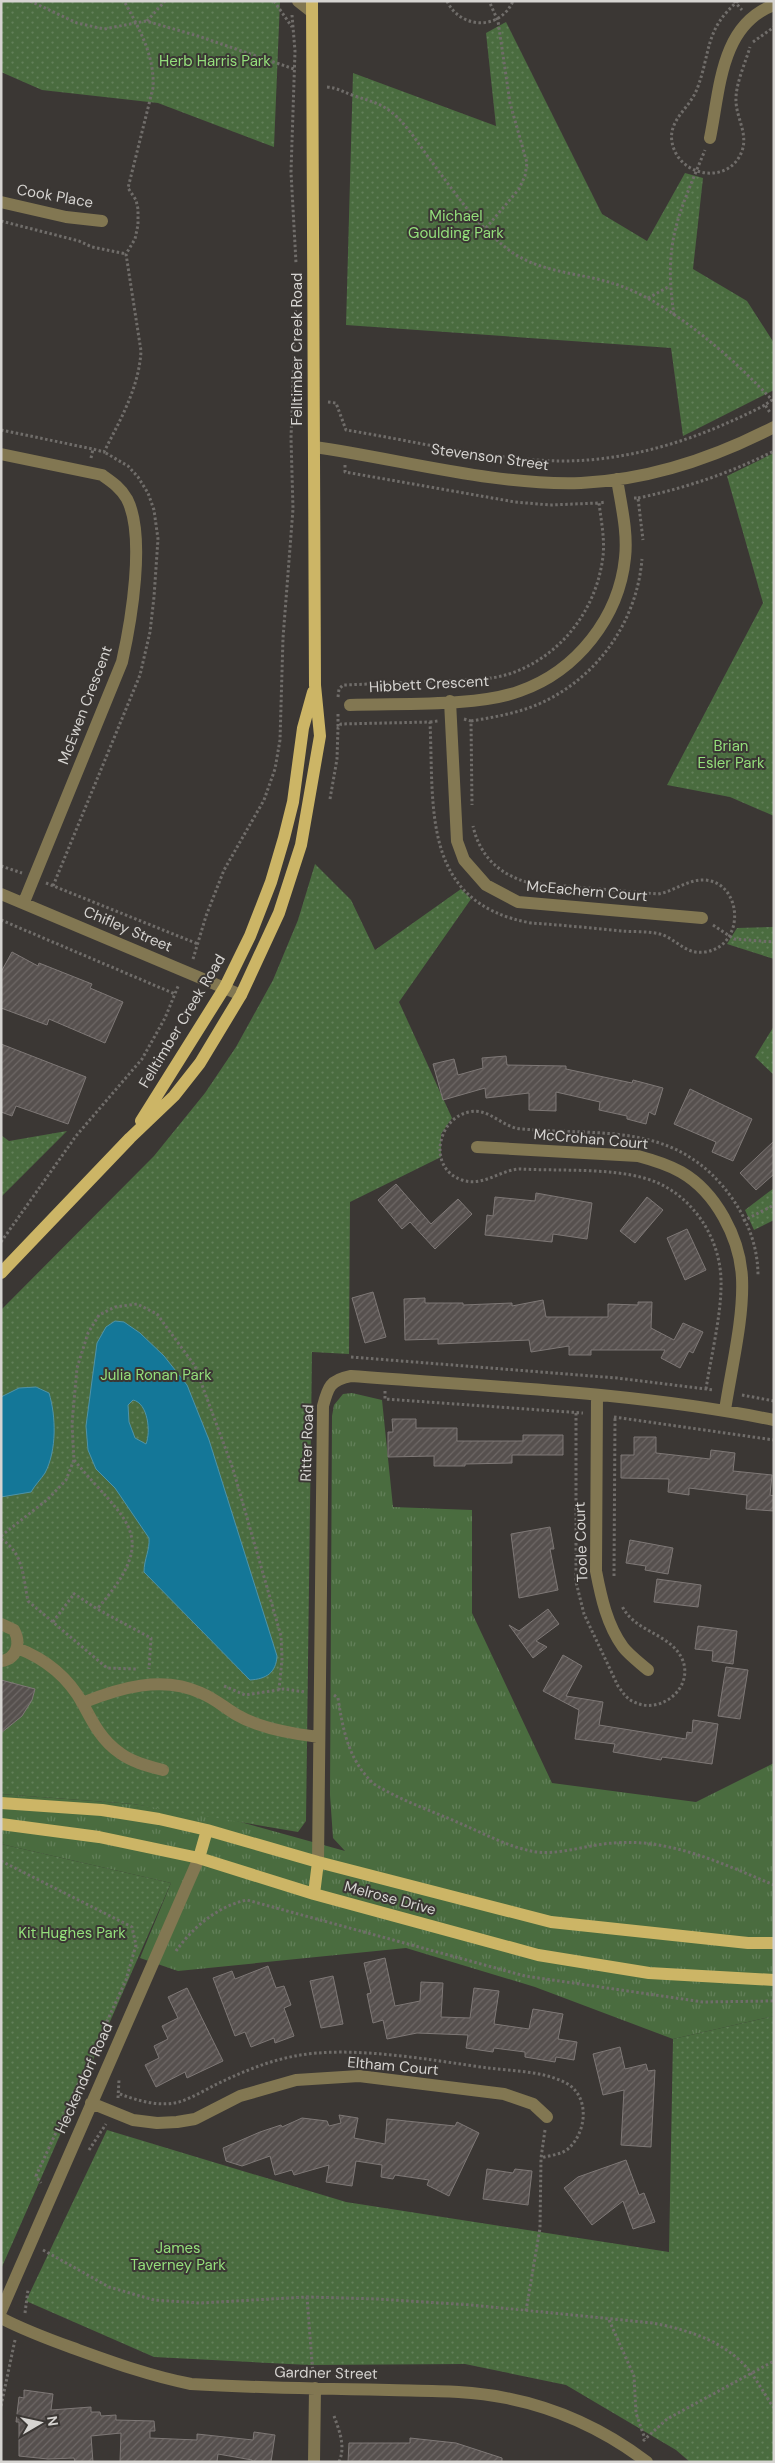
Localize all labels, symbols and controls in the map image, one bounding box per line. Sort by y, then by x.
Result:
park label: Herb Harris Park [159,51,271,71]
street label: Cook Place [15,179,95,213]
park label: Michael Goulding Park [408,206,504,243]
street label: Felltimber Creek Road [287,273,307,425]
street label: Stevenson Street [430,439,550,475]
street label: McEwen Crescent [53,643,117,767]
street label: Hibbett Crescent [368,671,490,697]
park label: Brian Esler Park [697,736,765,773]
street label: McEachern Court [526,876,648,906]
street label: Chifley Street [81,901,175,957]
street label: Felltimber Creek Road [134,950,230,1092]
street label: McCrohan Court [533,1124,649,1154]
park label: Julia Ronan Park [100,1365,212,1385]
street label: Ritter Road [296,1404,318,1482]
street label: Toole Court [570,1501,592,1583]
street label: Melrose Drive [342,1876,438,1920]
park label: Kit Hughes Park [18,1923,126,1943]
street label: Heckendorf Road [51,2019,117,2137]
street label: Eltham Court [347,2052,440,2080]
park label: James Taverney Park [130,2238,226,2275]
street label: Gardner Street [274,2362,378,2384]
north arrow [15,2398,65,2448]
text: N [43,2415,63,2427]

